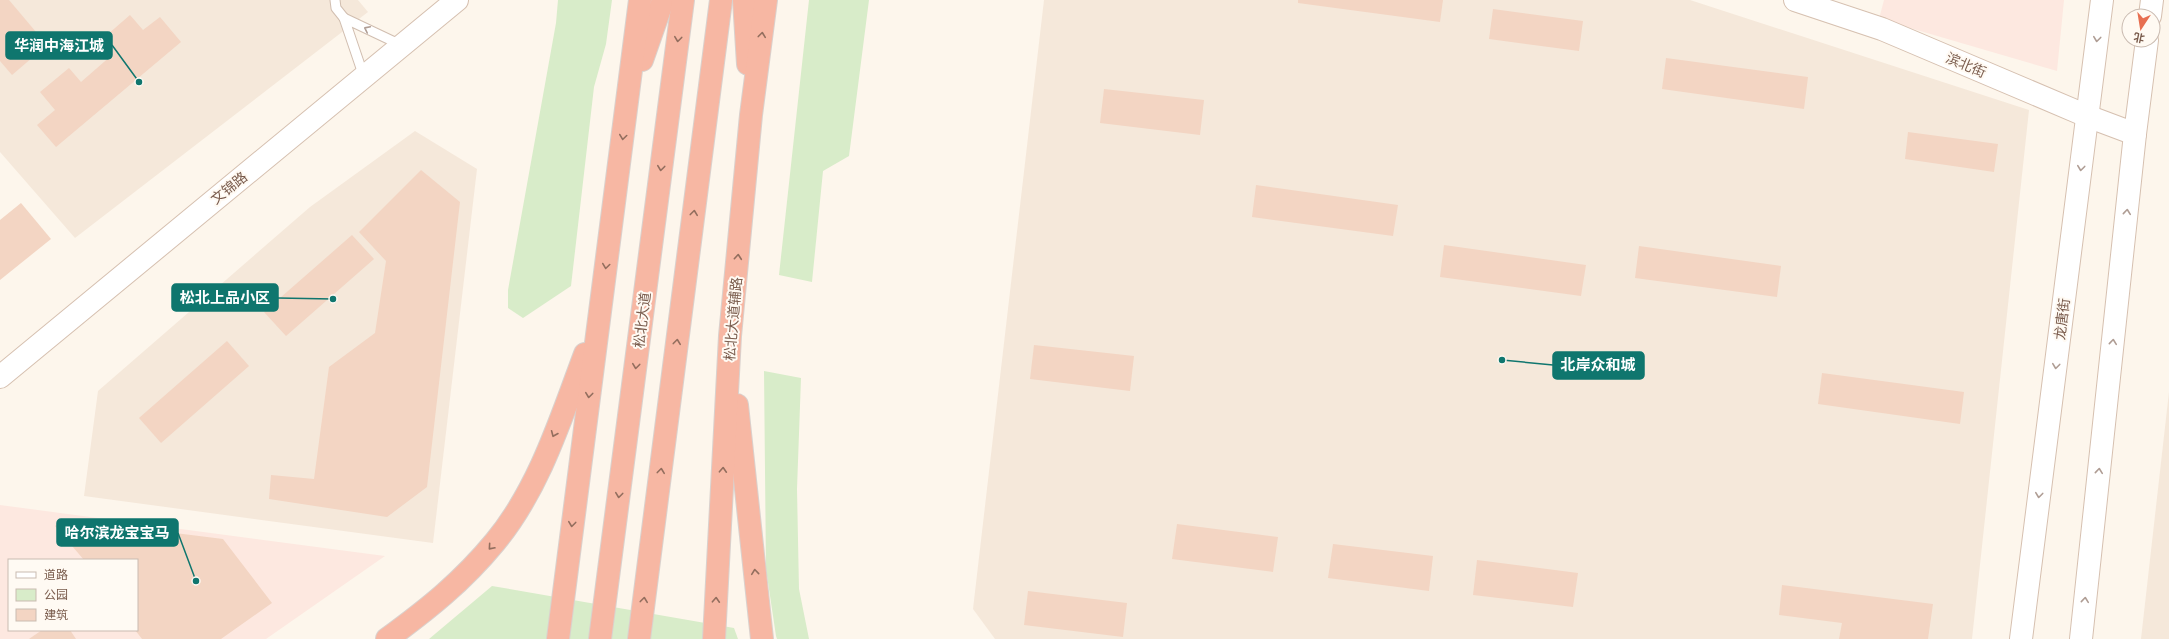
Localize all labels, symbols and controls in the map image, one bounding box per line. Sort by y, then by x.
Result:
north arrow [2121,8,2161,48]
one-way arrow [364,26,371,34]
text: 北 [2132,30,2146,45]
callout: 华润中海江城 [6,32,112,59]
one-way arrow [757,32,766,38]
one-way arrow [674,36,683,42]
one-way arrow [2093,36,2102,42]
text: 华润中海江城 [14,37,104,55]
street label: 滨北街 [1944,49,1988,81]
one-way arrow [619,134,628,140]
one-way arrow [657,165,666,171]
one-way arrow [2077,165,2086,171]
street label: 文锦路 [208,169,250,207]
one-way arrow [2122,209,2131,215]
one-way arrow [689,210,698,217]
one-way arrow [733,254,742,260]
one-way arrow [601,263,610,269]
street label: 松北大道辅路 [721,276,745,362]
callout: 松北上品小区 [172,284,278,311]
text: 松北上品小区 [180,289,270,307]
street label: 松北大道 [631,291,653,349]
street label: 龙唐街 [2052,297,2072,341]
one-way arrow [672,339,681,345]
one-way arrow [2108,339,2117,345]
callout: 北岸众和城 [1553,352,1644,379]
text: 北岸众和城 [1560,356,1636,374]
one-way arrow [632,363,641,369]
one-way arrow [2051,363,2060,369]
one-way arrow [584,392,593,398]
one-way arrow [551,429,559,437]
one-way arrow [719,467,728,473]
one-way arrow [656,468,665,474]
one-way arrow [2094,468,2103,474]
one-way arrow [615,492,624,498]
one-way arrow [2035,492,2044,498]
callout: 哈尔滨龙宝宝马 [57,519,178,546]
one-way arrow [568,521,577,527]
text: 哈尔滨龙宝宝马 [64,524,170,542]
one-way arrow [488,542,495,550]
legend [8,559,138,631]
text: 道路 [44,568,68,582]
one-way arrow [751,569,760,575]
text: 公园 [44,588,68,602]
one-way arrow [639,597,648,603]
one-way arrow [712,597,721,603]
one-way arrow [2080,597,2089,603]
text: 建筑 [44,608,68,622]

